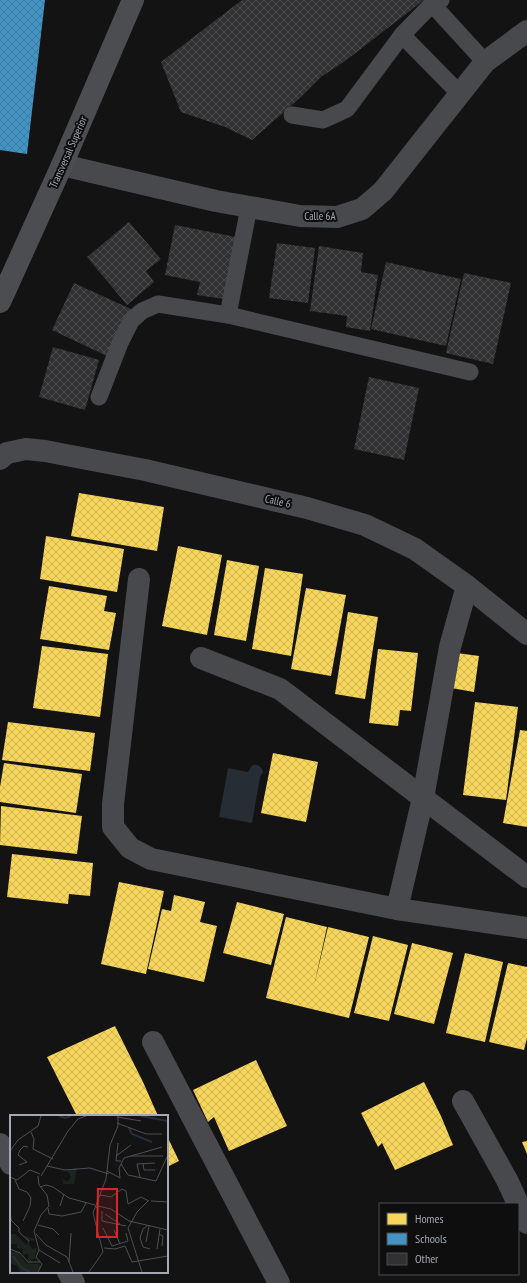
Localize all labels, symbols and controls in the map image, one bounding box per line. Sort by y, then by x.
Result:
street label: Transversal Superior [46,114,90,190]
street label: Calle 6A [304,209,337,223]
street label: Calle 6 [264,491,292,511]
inset map [10,1115,168,1273]
legend [379,1203,519,1275]
text: Homes [415,1211,443,1226]
text: Schools [415,1231,447,1246]
text: Other [415,1251,439,1266]

